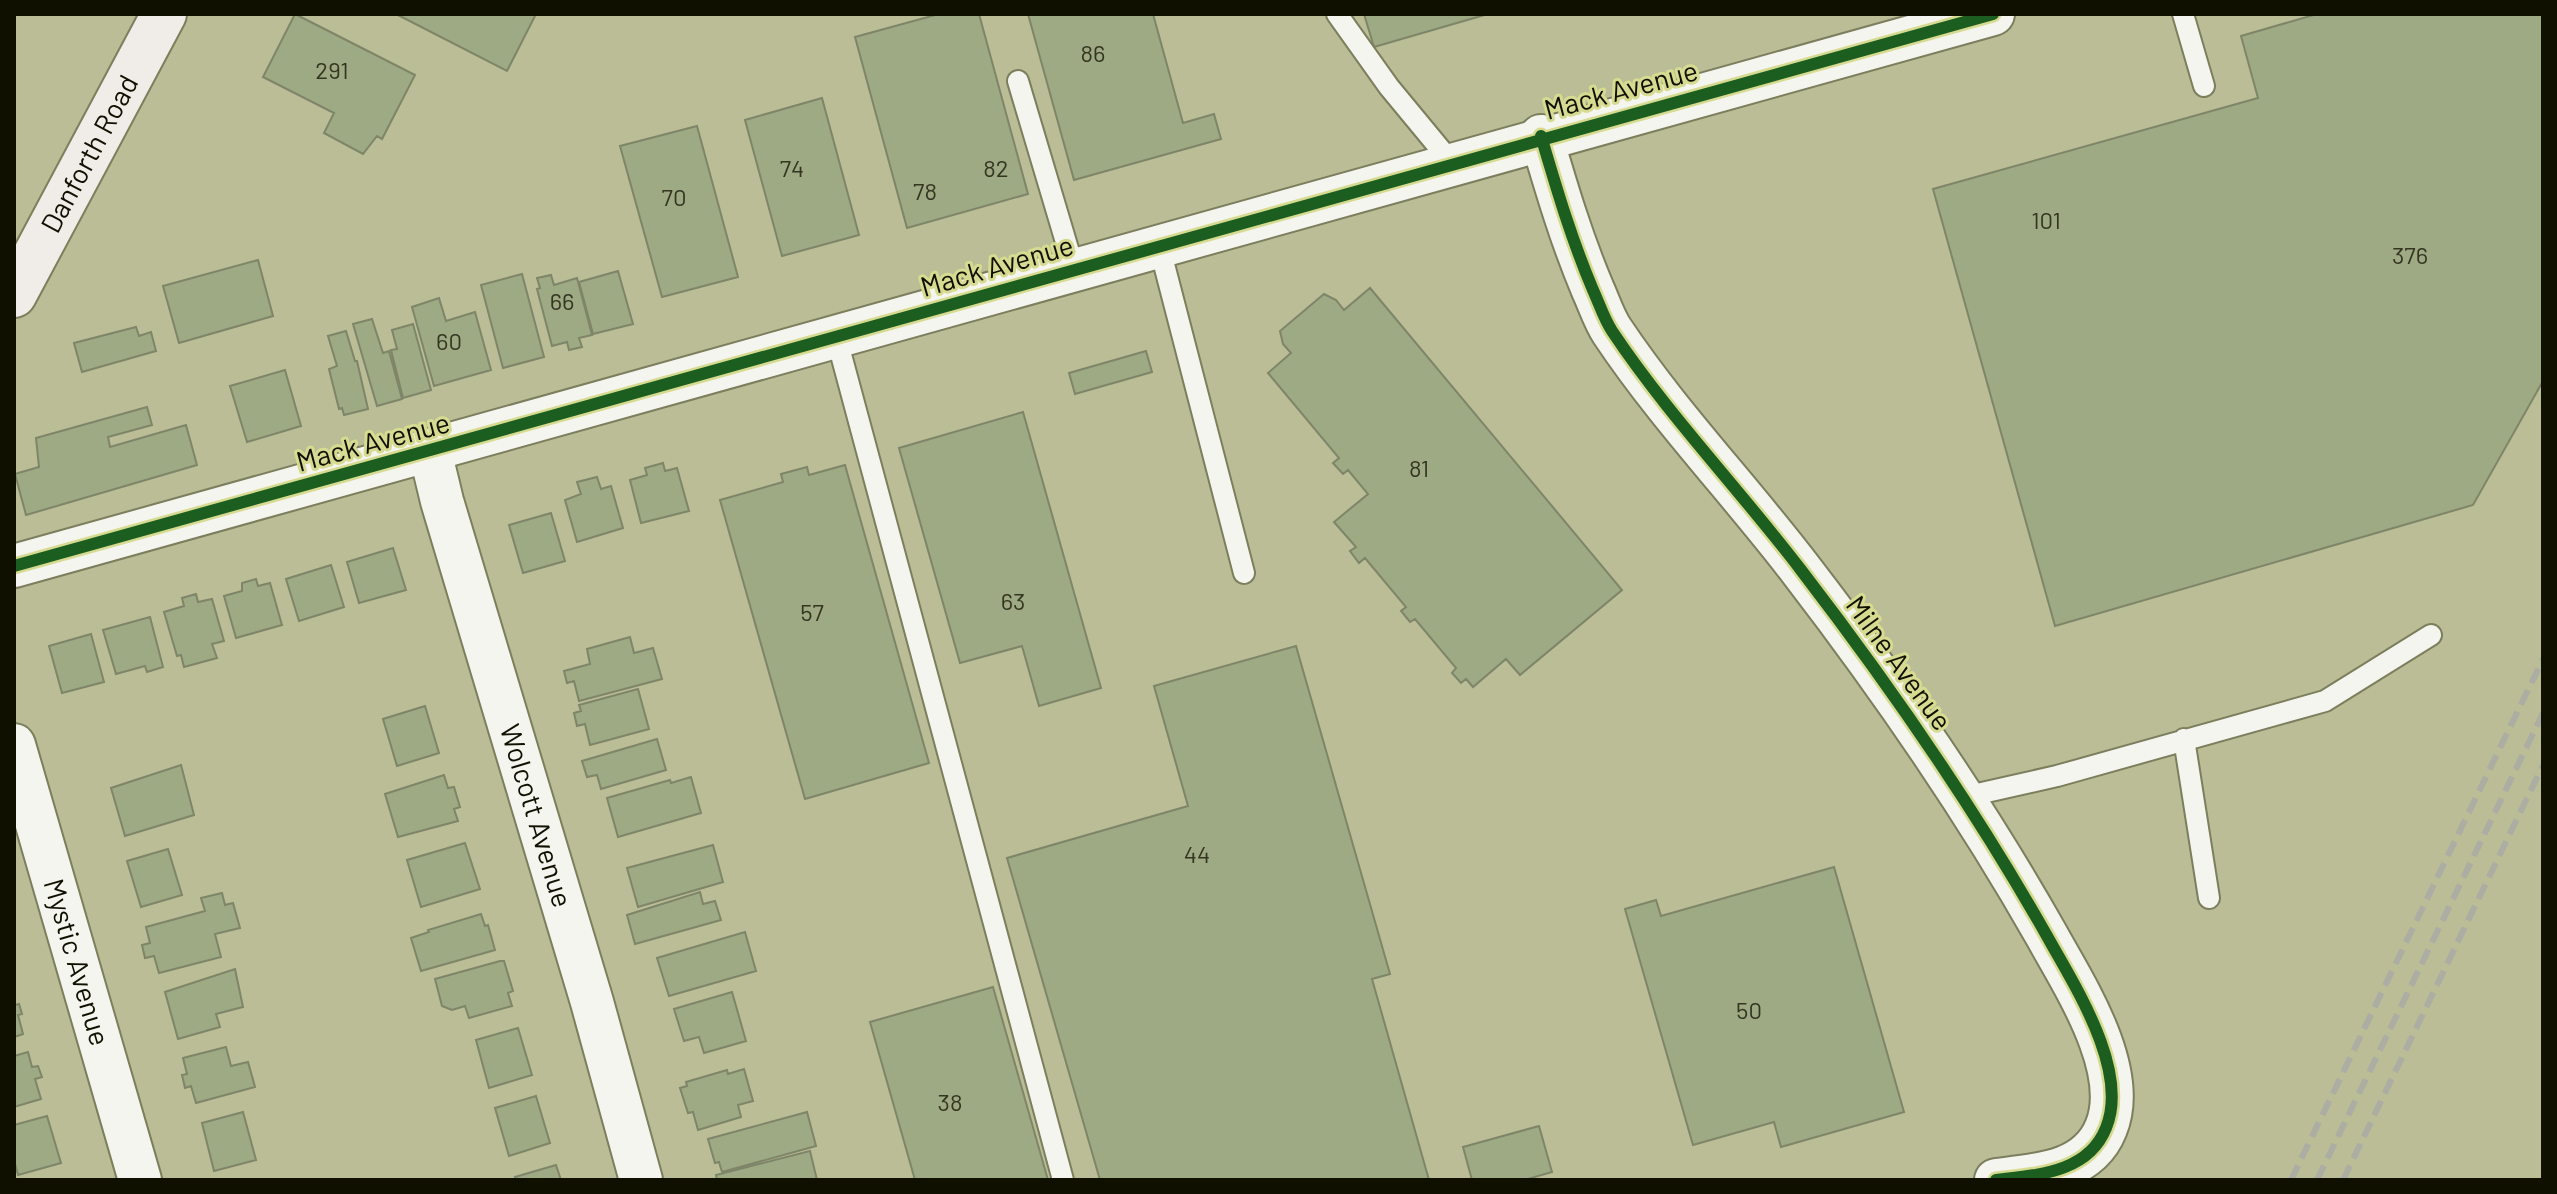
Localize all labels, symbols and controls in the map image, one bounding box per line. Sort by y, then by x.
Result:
house number: 86 [1081,38,1105,67]
street label: Mack Avenue [1540,52,1701,126]
house number: 291 [315,55,349,84]
street label: Danforth Road [33,69,144,238]
house number: 74 [780,153,804,182]
house number: 82 [983,153,1009,182]
house number: 78 [913,176,937,205]
house number: 70 [662,182,686,211]
house number: 101 [2031,205,2061,234]
street label: Mack Avenue [916,227,1077,303]
house number: 376 [2392,240,2428,269]
house number: 66 [550,286,574,315]
house number: 60 [436,326,462,355]
street label: Mack Avenue [292,404,453,478]
house number: 81 [1409,453,1429,482]
house number: 63 [1001,586,1025,615]
street label: Milne Avenue [1840,589,1960,736]
house number: 57 [800,597,824,626]
street label: Wolcott Avenue [494,720,581,911]
house number: 44 [1184,839,1210,868]
street label: Mystic Avenue [38,874,118,1049]
house number: 50 [1736,995,1762,1024]
house number: 38 [938,1087,962,1116]

